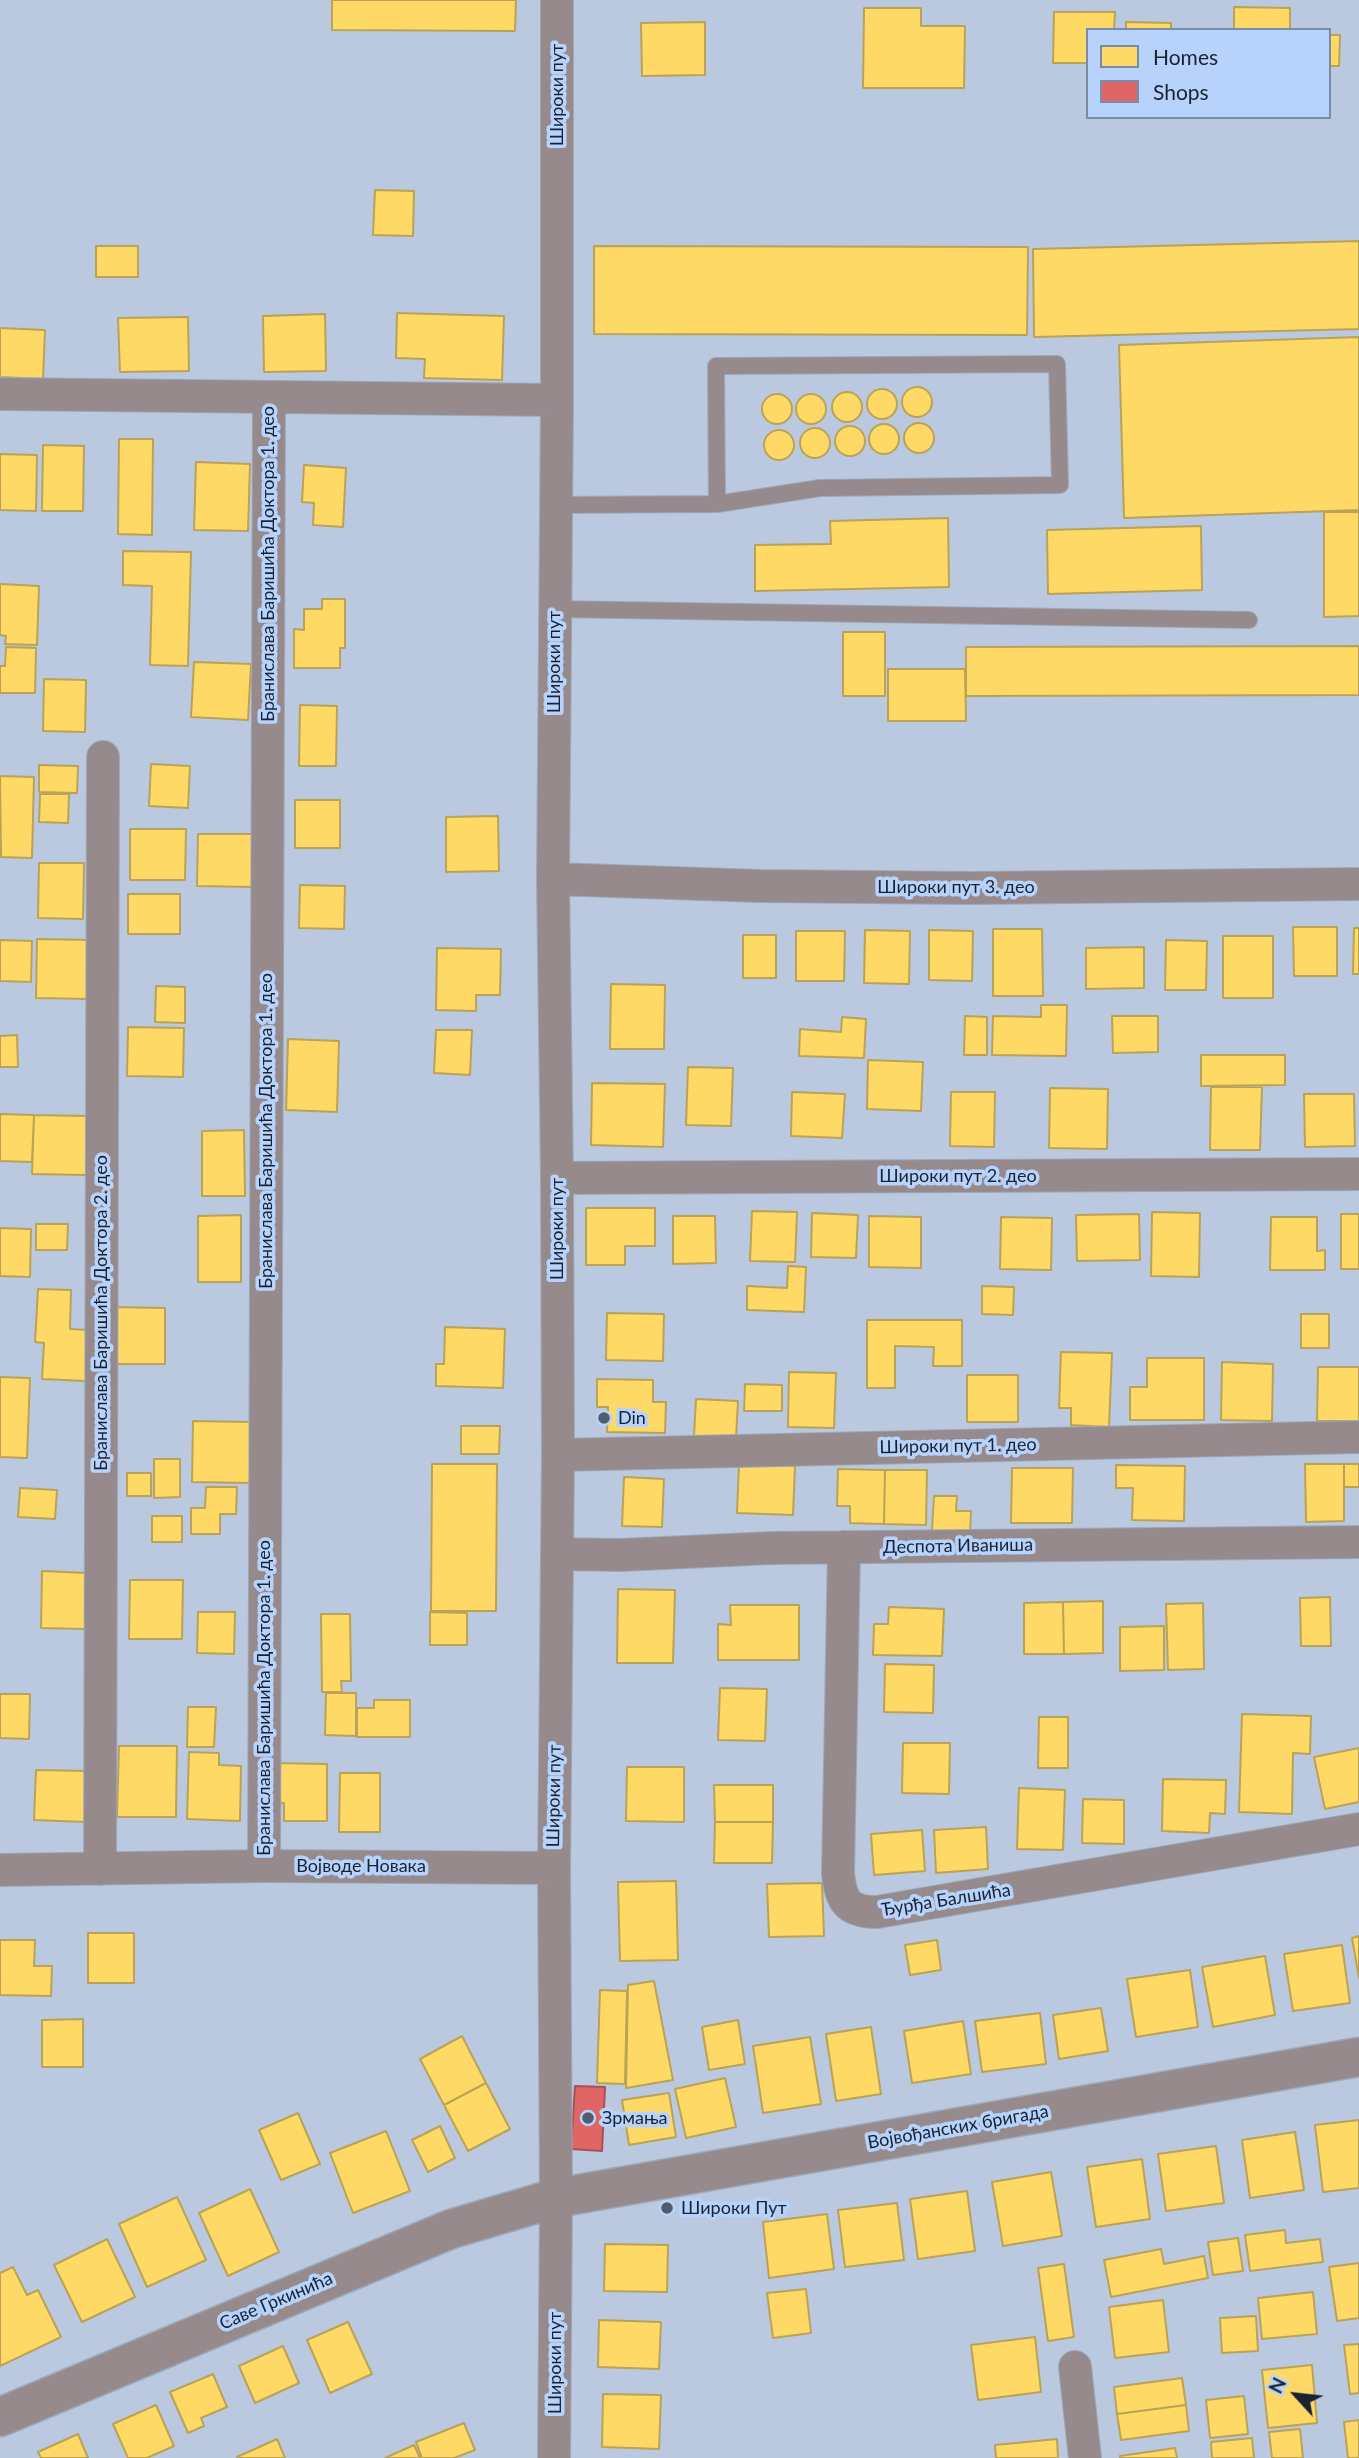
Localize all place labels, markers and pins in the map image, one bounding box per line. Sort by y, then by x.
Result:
place label: Din [618,1407,646,1429]
marker: Din [596,1410,612,1426]
place label: Зрмања [602,2107,668,2129]
marker: Зрмања [580,2110,596,2126]
place label: Широки Пут [681,2197,787,2219]
marker: Широки Пут [659,2200,675,2216]

